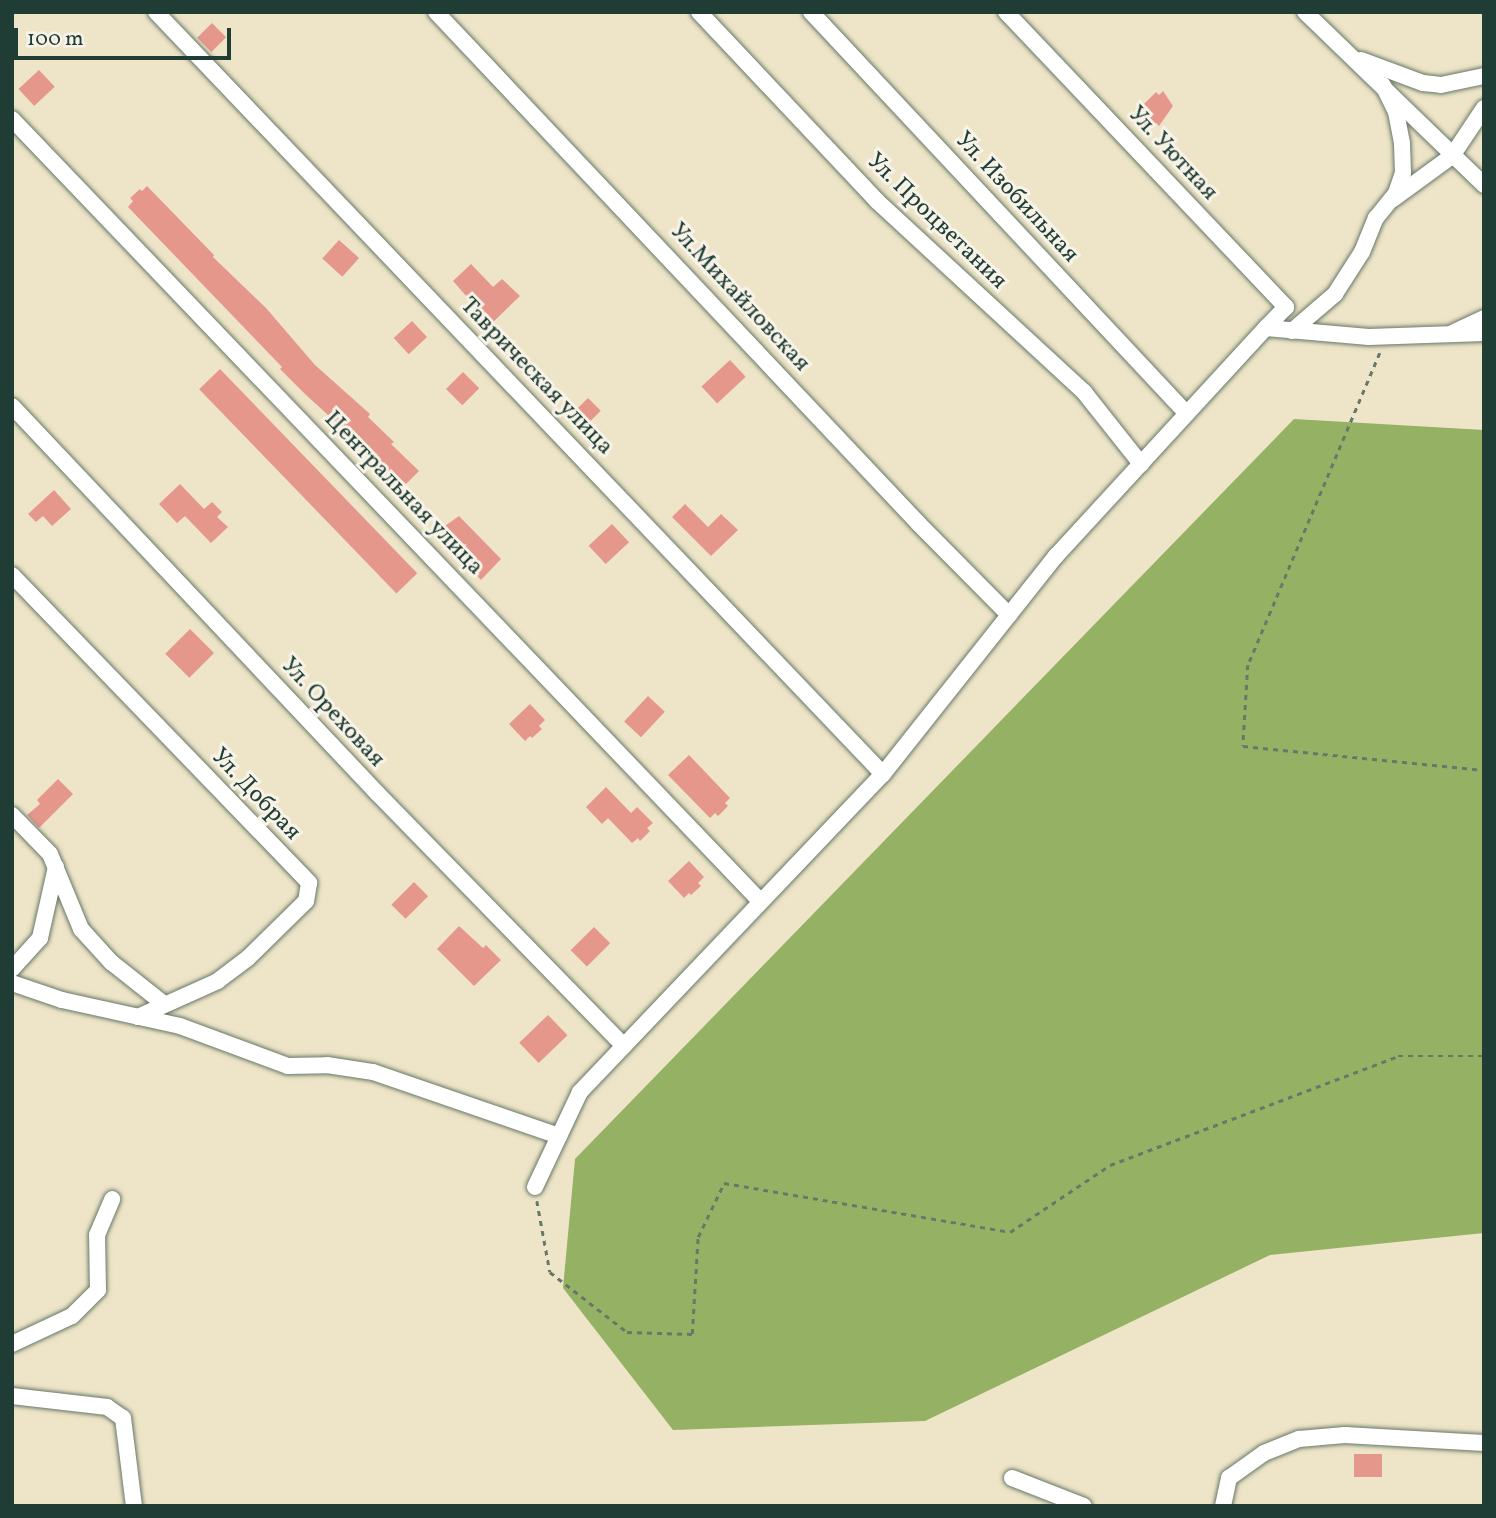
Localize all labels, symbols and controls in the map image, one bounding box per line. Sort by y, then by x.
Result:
scale bar [18,14,234,58]
text: 100 m [27,25,84,54]
street label: Ул. Уютная [1121,101,1223,207]
street label: Ул. Изобильная [948,127,1084,269]
street label: Ул. Процветания [860,148,1012,296]
street label: Ул.Михайловская [663,218,815,378]
street label: Таврическая улица [453,292,619,462]
street label: Центральная улица [317,406,489,582]
street label: Ул. Ореховая [274,652,390,774]
street label: Ул. Добрая [204,743,306,847]

